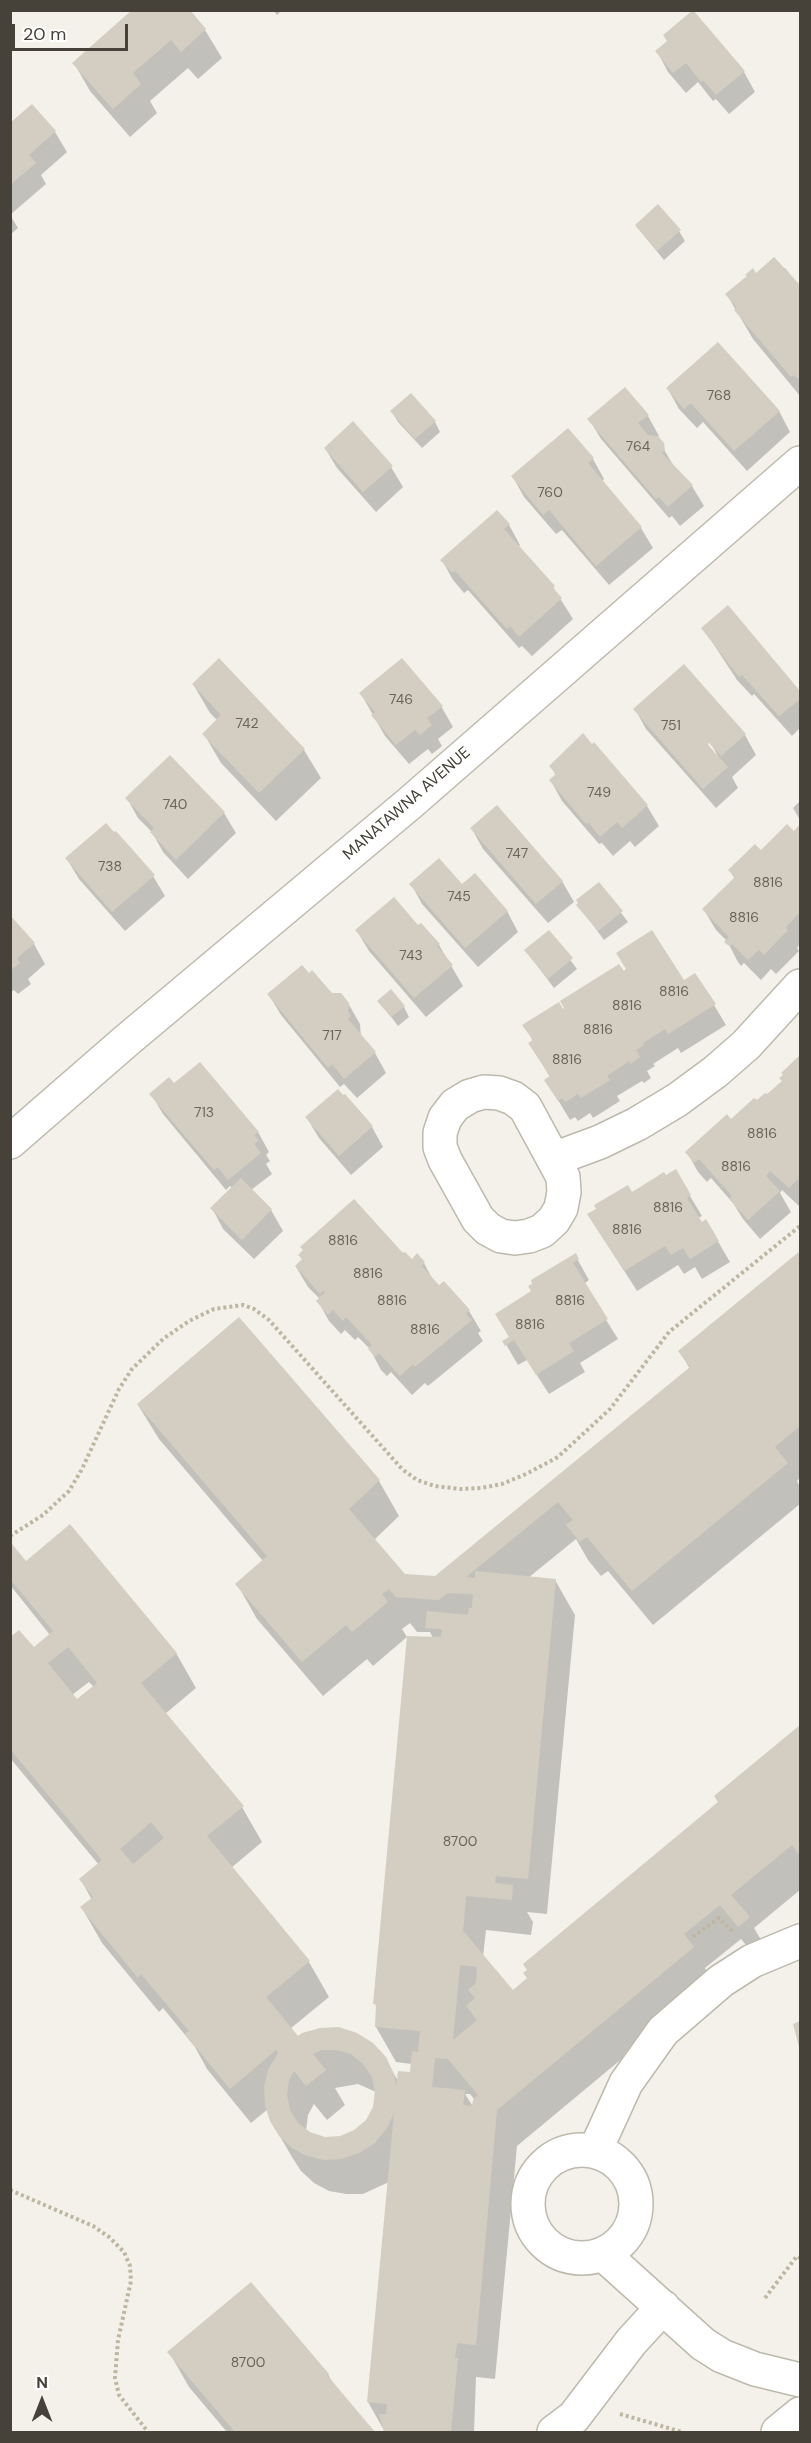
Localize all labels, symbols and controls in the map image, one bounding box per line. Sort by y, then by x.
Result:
scale bar [15,12,130,50]
text: 20 m [23,22,66,46]
house number: 768 [707,388,731,404]
house number: 764 [626,439,650,455]
house number: 760 [537,485,563,501]
house number: 746 [389,692,413,708]
house number: 742 [235,716,259,732]
house number: 751 [661,718,681,734]
street label: MANATAWNA AVENUE [339,743,475,865]
house number: 749 [587,785,611,801]
house number: 740 [163,797,187,813]
house number: 747 [506,846,528,862]
house number: 738 [98,859,122,875]
house number: 8816 [753,875,783,891]
house number: 745 [447,889,471,905]
house number: 8816 [729,910,759,926]
house number: 743 [399,948,423,964]
house number: 8816 [659,984,689,1000]
house number: 8816 [612,998,642,1014]
house number: 8816 [583,1022,613,1038]
house number: 717 [322,1028,342,1044]
house number: 8816 [552,1052,582,1068]
house number: 713 [194,1105,214,1121]
house number: 8816 [747,1126,777,1142]
house number: 8816 [721,1159,751,1175]
house number: 8816 [653,1200,683,1216]
house number: 8816 [612,1222,642,1238]
house number: 8816 [328,1233,358,1249]
house number: 8816 [353,1266,383,1282]
house number: 8816 [377,1293,407,1309]
house number: 8816 [555,1293,585,1309]
house number: 8816 [515,1317,545,1333]
house number: 8816 [410,1322,440,1338]
house number: 8700 [443,1834,477,1850]
house number: 8700 [231,2355,265,2371]
north arrow [12,2371,72,2431]
text: N [36,2372,48,2393]

